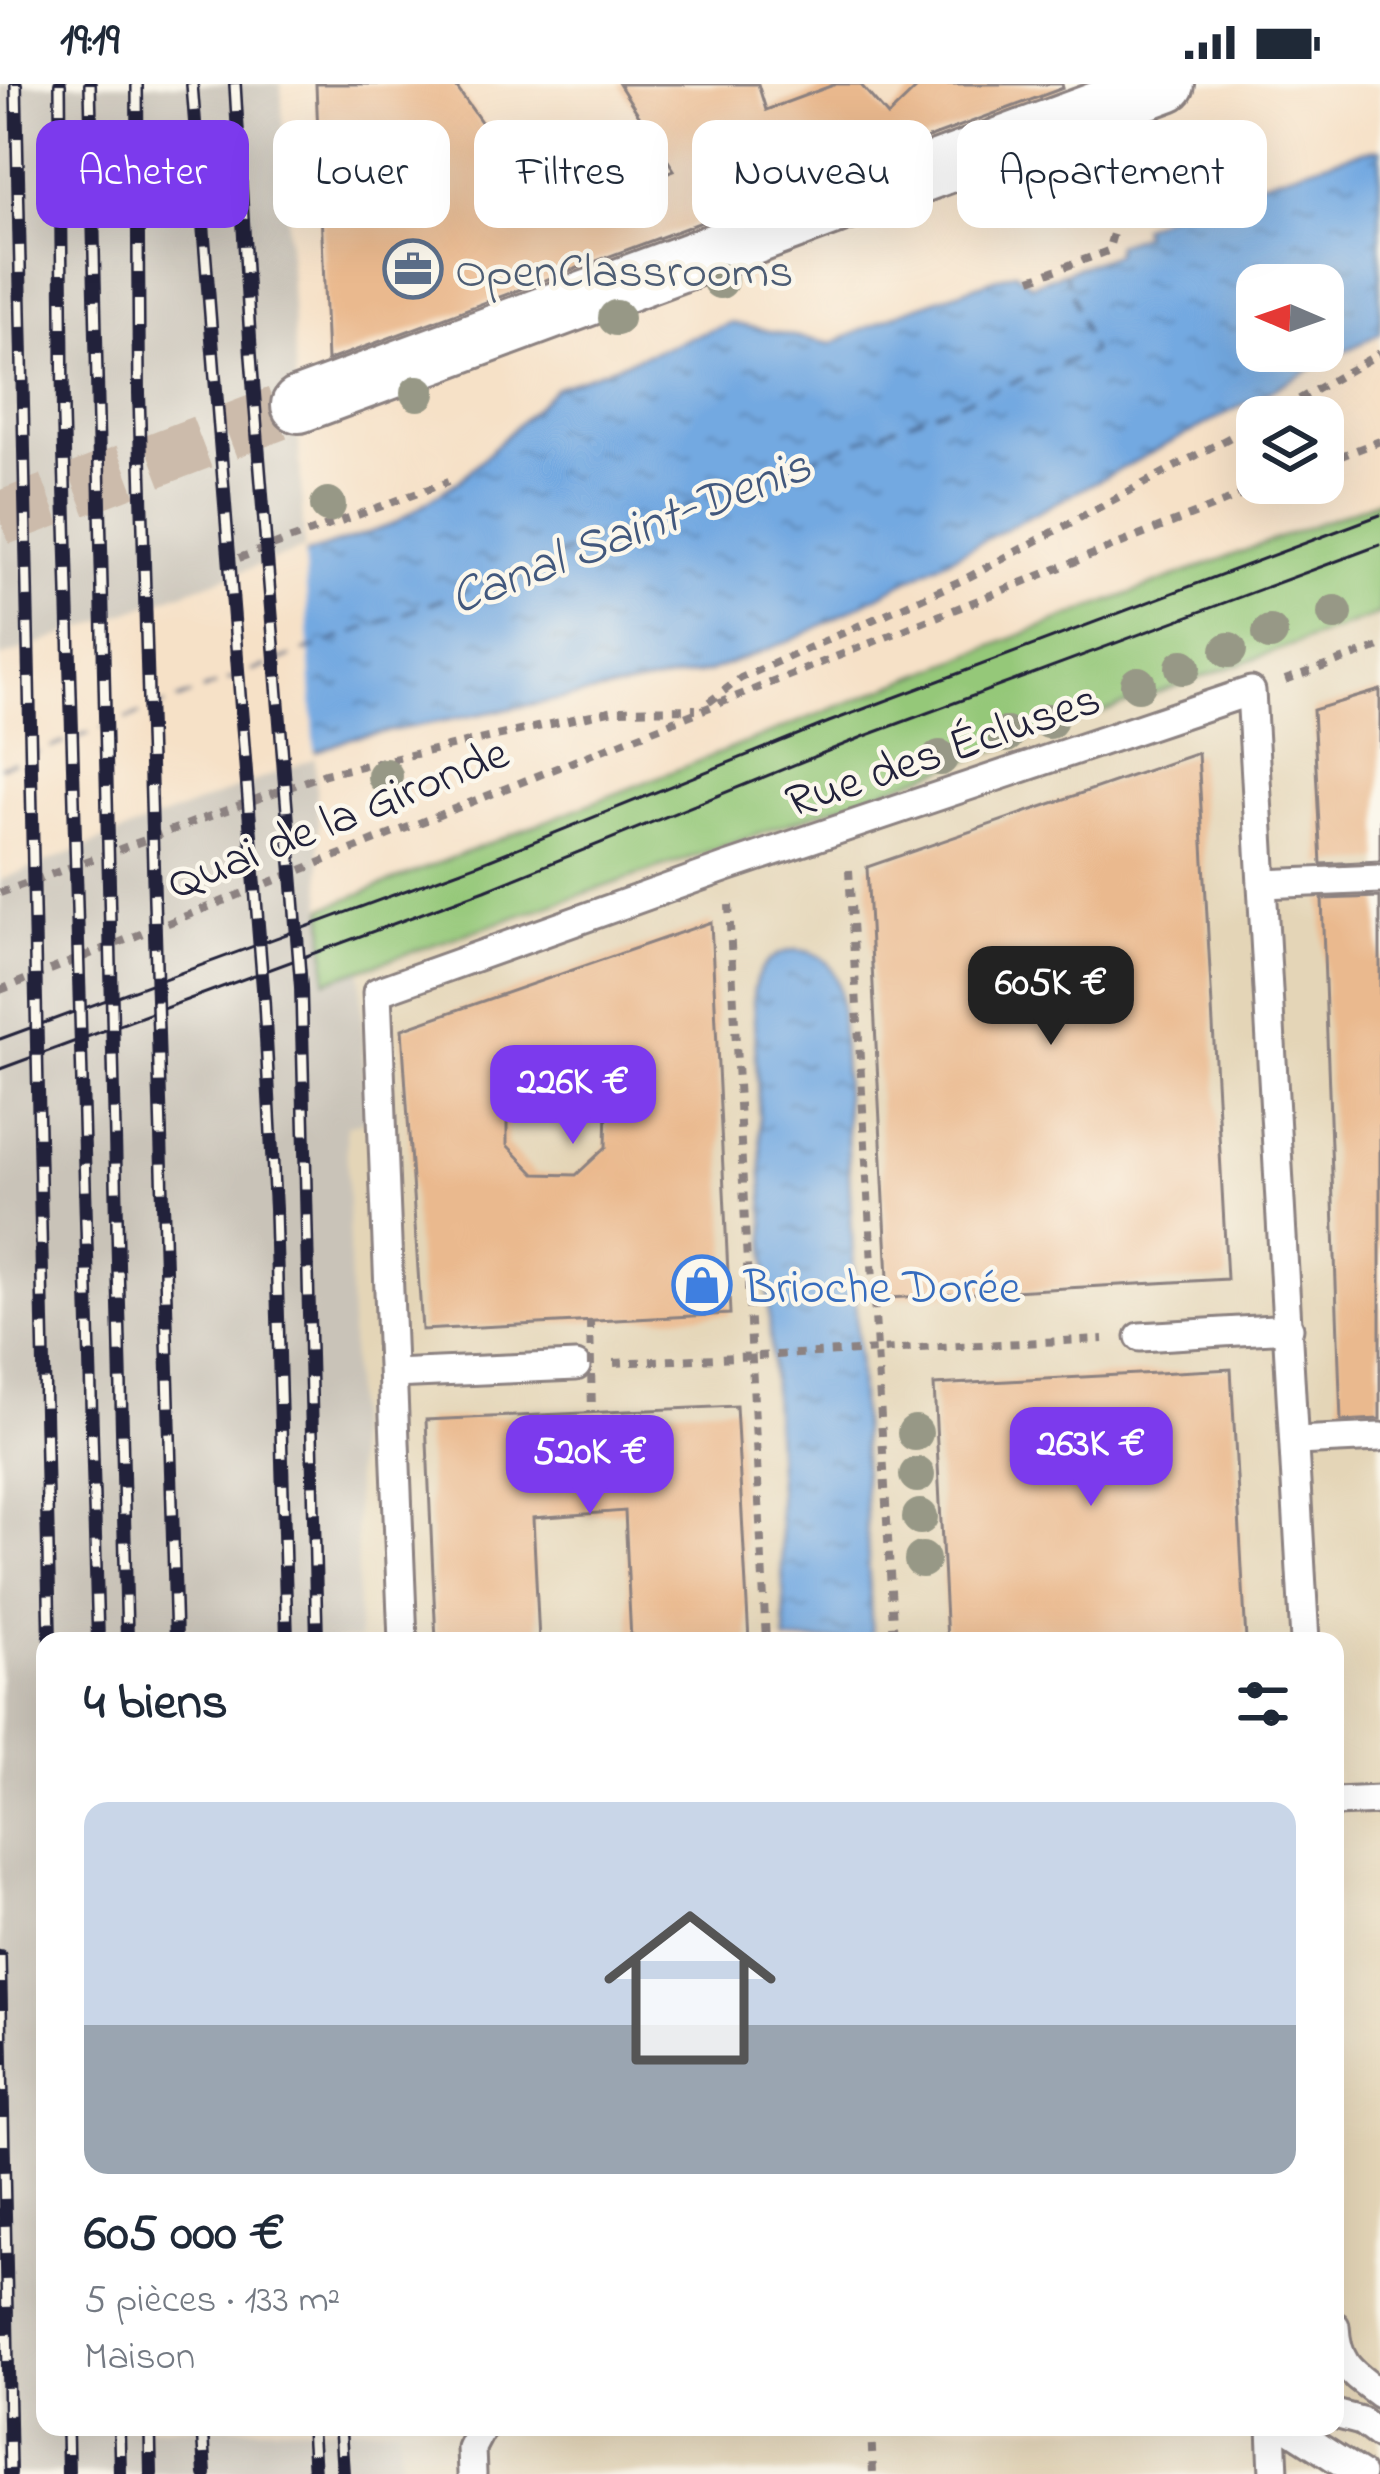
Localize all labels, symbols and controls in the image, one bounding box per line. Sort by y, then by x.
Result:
text: 19:19 [60,9,120,75]
chip: Acheter [36,120,249,228]
chip: Louer [273,120,450,228]
chip: Filtres [474,120,668,228]
chip: Nouveau [692,120,933,228]
chip: Appartement [957,120,1267,228]
office icon: OpenClassrooms [382,238,444,300]
place label: OpenClassrooms [455,239,794,309]
north arrow [1236,264,1344,372]
map controls [1236,264,1344,504]
button: layers [1236,396,1344,504]
water label: Canal Saint-Denis [440,431,822,637]
street label: Rue des Écluses [777,666,1110,839]
street label: Quai de la Gironde [158,720,520,921]
pin: 605K € [953,946,1149,1048]
text: 605K € [995,956,1107,1013]
pin: 226K € [475,1045,671,1147]
text: 226K € [517,1055,629,1112]
shop icon: Brioche Dorée [671,1254,733,1316]
place label: Brioche Dorée [743,1255,1021,1325]
pin: 263K € [993,1407,1189,1509]
pin: 520K € [492,1415,688,1517]
text: 263K € [1037,1417,1145,1474]
text: 520K € [533,1425,647,1482]
text: 4 biens [84,1667,228,1742]
icon: filters [1230,1671,1296,1737]
icon: home [582,1880,798,2096]
text: 605 000 € [84,2198,285,2273]
text: 5 pièces · 133 m² [84,2273,340,2330]
text: Maison [84,2330,195,2387]

